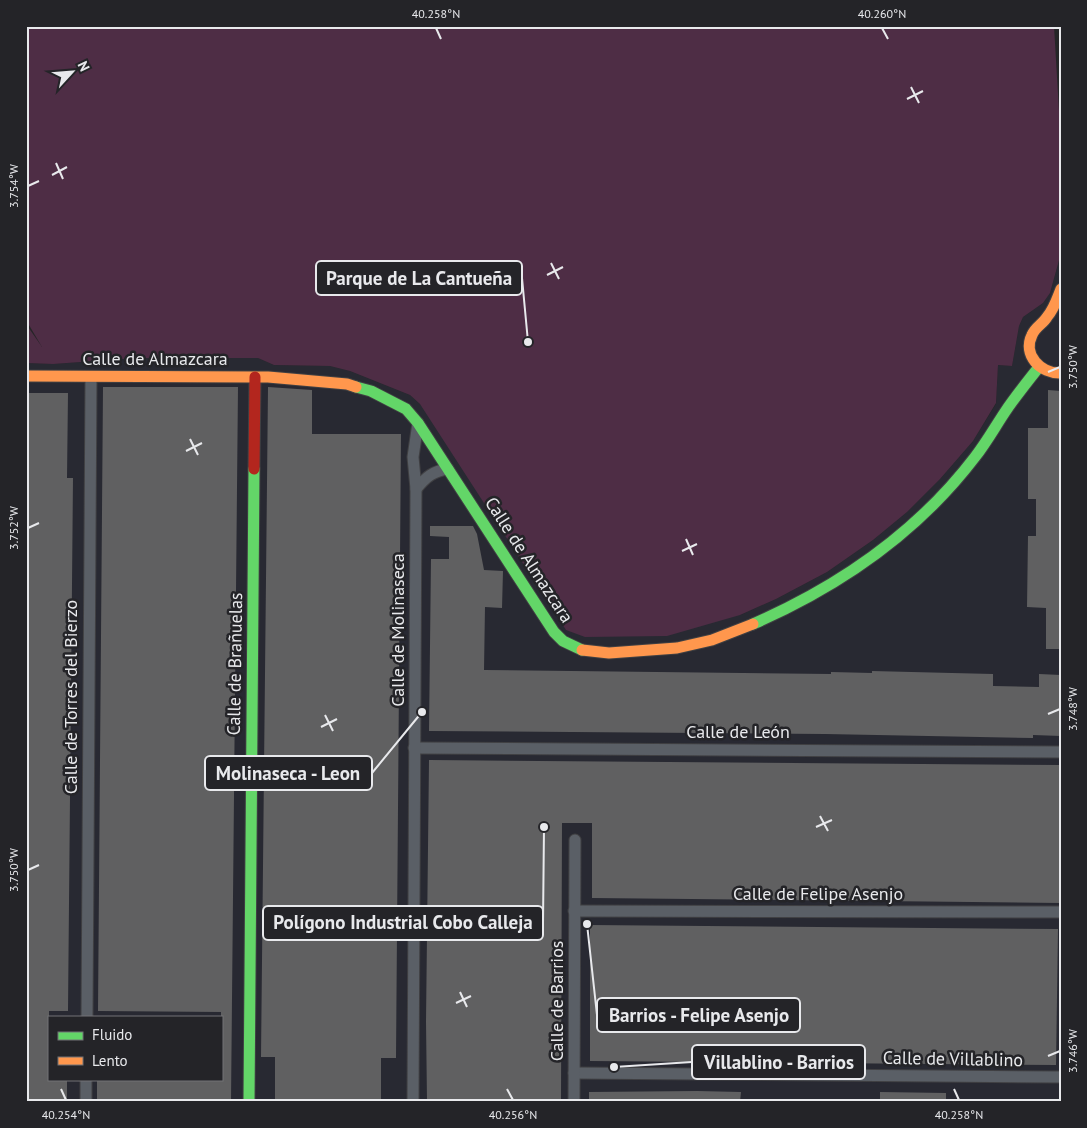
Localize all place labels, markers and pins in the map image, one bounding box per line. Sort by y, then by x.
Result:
callout: Parque de La Cantueña [316,261,522,295]
callout: Molinaseca - Leon [205,756,372,790]
callout: Polígono Industrial Cobo Calleja [263,906,543,940]
callout: Barrios - Felipe Asenjo [597,998,800,1032]
callout: Villablino - Barrios [692,1045,865,1079]

